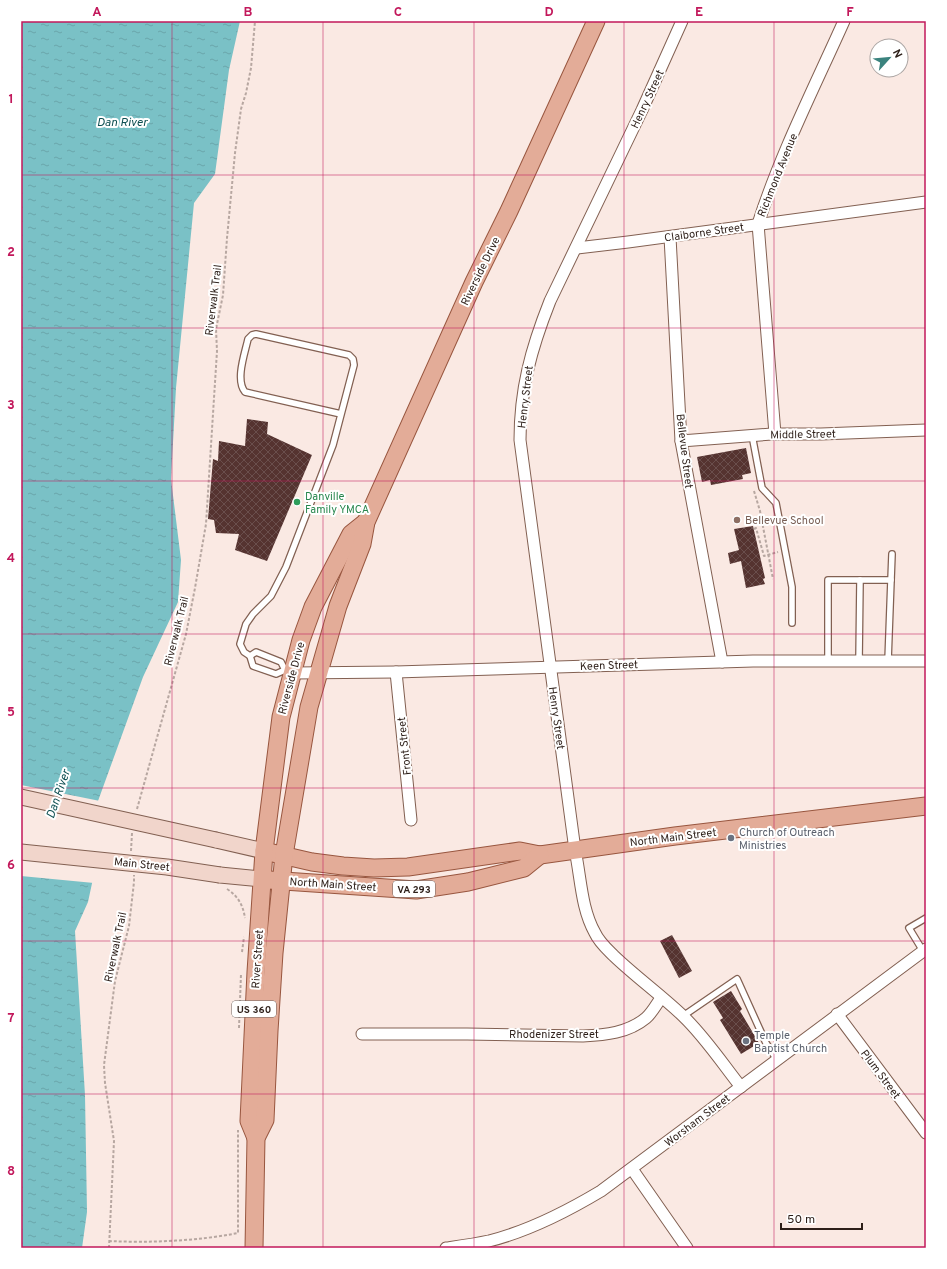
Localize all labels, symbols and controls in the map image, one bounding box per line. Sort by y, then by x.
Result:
text: A [92,5,102,21]
text: B [244,5,253,21]
text: C [394,5,402,21]
text: D [544,5,554,21]
text: E [695,5,703,21]
text: F [846,5,854,21]
north arrow [869,38,909,78]
text: N [889,47,905,61]
street label: Henry Street [628,68,668,131]
text: 1 [8,92,14,108]
water label: Dan River [97,115,149,131]
street label: Richmond Avenue [755,131,801,219]
street label: Claiborne Street [663,220,745,246]
street label: Riverside Drive [458,235,504,308]
text: 2 [7,245,15,261]
street label: Riverwalk Trail [203,264,225,336]
street label: Henry Street [515,365,537,429]
text: 3 [7,398,15,414]
street label: Bellevue Street [672,413,696,489]
street label: Middle Street [770,427,836,443]
place label: Danville Family YMCA [305,490,369,517]
marker: Danville Family YMCA [292,497,302,507]
place label: Bellevue School [745,514,824,528]
marker: Bellevue School [732,515,742,525]
text: 4 [7,551,15,567]
street label: Riverwalk Trail [162,595,192,668]
street label: Riverside Drive [276,640,308,716]
street label: Keen Street [580,658,638,674]
street label: Henry Street [545,686,567,750]
text: 5 [7,705,15,721]
street label: Front Street [395,716,415,776]
water label: Dan River [43,766,75,821]
street label: North Main Street [629,826,717,850]
place label: Church of Outreach Ministries [739,826,835,853]
marker: Church of Outreach Ministries [726,833,736,843]
street label: Main Street [113,855,171,875]
text: 6 [7,858,15,874]
street label: North Main Street [289,875,377,895]
road number: VA 293 [393,881,435,897]
street label: Riverwalk Trail [102,911,130,984]
street label: River Street [249,929,267,989]
road number: US 360 [232,1001,276,1017]
text: 7 [8,1011,15,1027]
street label: Rhodenizer Street [509,1028,599,1042]
place label: Temple Baptist Church [754,1029,827,1056]
marker: Temple Baptist Church [741,1036,751,1046]
street label: Plum Street [857,1047,903,1102]
street label: Worsham Street [662,1091,733,1150]
text: 8 [7,1164,15,1180]
scale bar [781,1205,862,1231]
text: 50 m [787,1212,815,1228]

